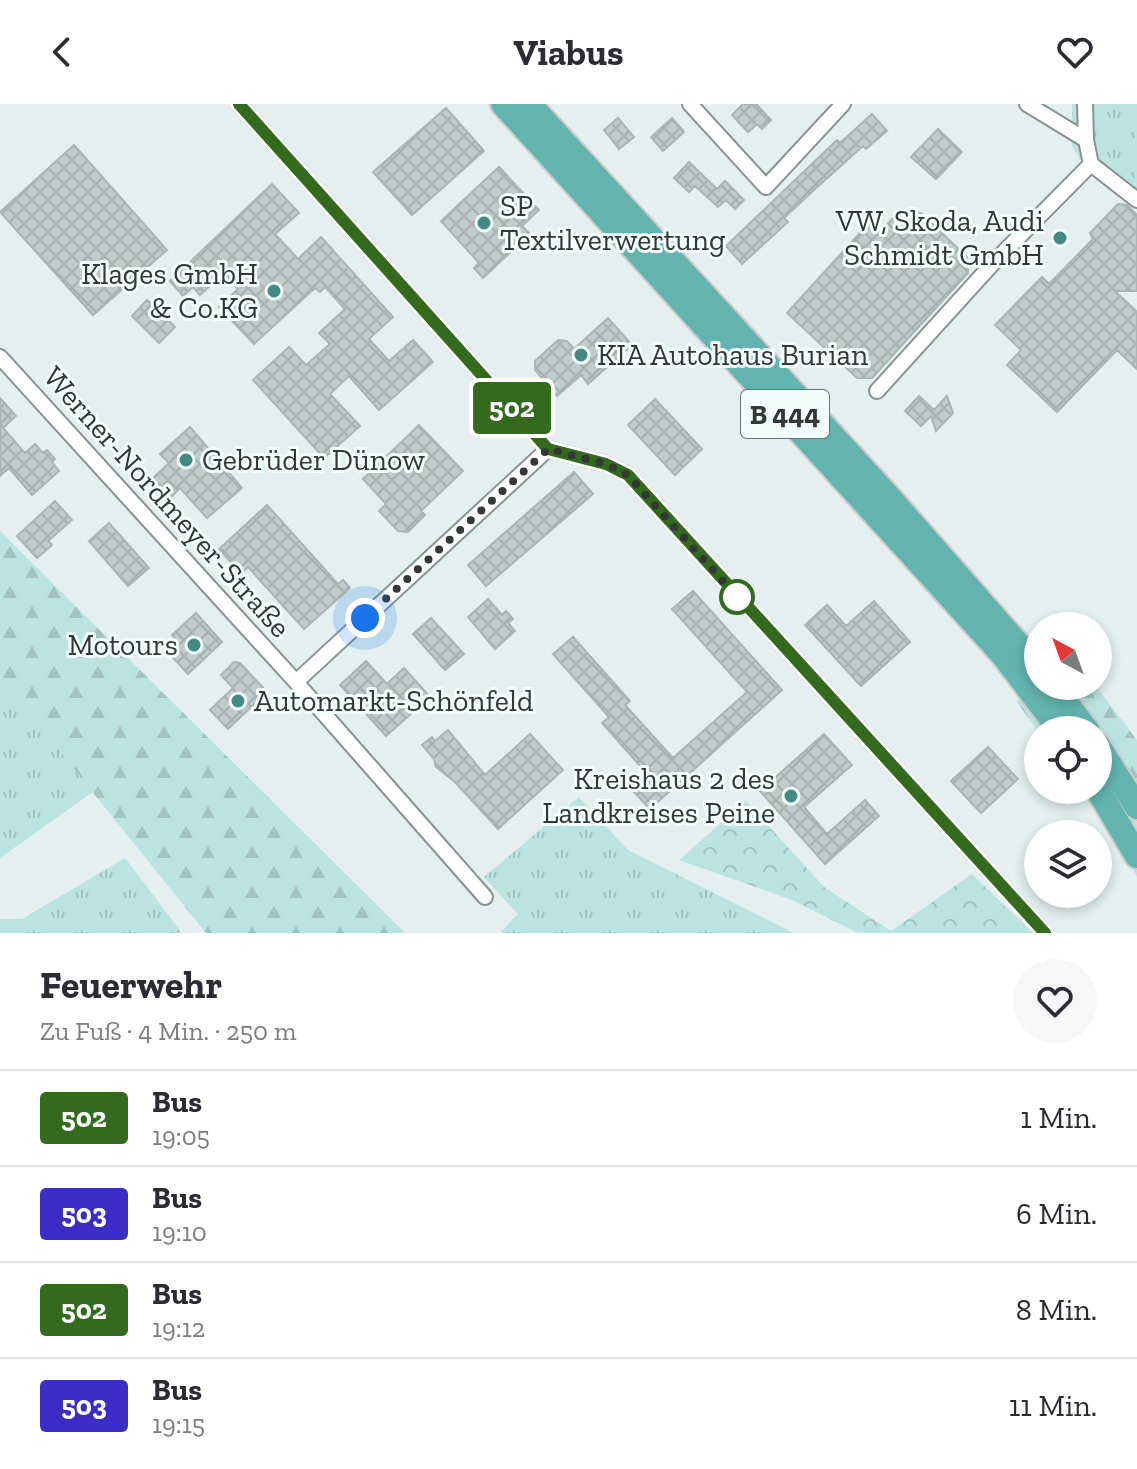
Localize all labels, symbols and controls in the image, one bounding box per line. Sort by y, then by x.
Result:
icon: back [40,30,84,74]
icon: heart [1053,30,1097,74]
text: Viabus [513,31,624,74]
place label: SP Textilverwertung [500,188,725,258]
place label: VW, Skoda, Audi Schmidt GmbH [835,203,1044,273]
marker: SP Textilverwertung [475,214,493,232]
marker: VW, Skoda, Audi Schmidt GmbH [1051,229,1069,247]
place label: Klages GmbH & Co.KG [81,256,258,326]
marker: Klages GmbH & Co.KG [265,282,283,300]
place label: KIA Autohaus Burian [597,337,868,373]
marker: KIA Autohaus Burian [572,346,590,364]
street label: Werner-Nordmeyer-Straße [36,359,298,645]
line badge: 502 [466,382,558,434]
road number: B 444 [741,390,829,438]
text: 502 [489,391,535,424]
place label: Gebrüder Dünow [202,442,425,478]
marker: Gebrüder Dünow [177,451,195,469]
unlabelled marker [720,580,754,614]
your location [345,598,385,638]
north arrow [1024,612,1112,700]
map controls [1024,612,1112,908]
place label: Motours [68,627,178,663]
marker: Motours [185,636,203,654]
place label: Automarkt-Schönfeld [254,683,534,719]
marker: Automarkt-Schönfeld [229,692,247,710]
button: locate [1024,716,1112,804]
place label: Kreishaus 2 des Landkreises Peine [542,761,775,831]
marker: Kreishaus 2 des Landkreises Peine [782,787,800,805]
button: layers [1024,820,1112,908]
button: heart [1013,959,1097,1043]
text: Feuerwehr [40,962,222,1008]
text: Zu Fuß · 4 Min. · 250 m [40,1015,296,1047]
text: Bus [152,1084,202,1120]
text: 1 Min. [1020,1100,1097,1136]
text: 502 [61,1101,107,1134]
text: 19:05 [152,1120,210,1152]
text: Bus [152,1180,202,1216]
text: 6 Min. [1016,1196,1097,1232]
text: 503 [61,1197,107,1230]
text: 19:10 [152,1216,207,1248]
text: Bus [152,1276,202,1312]
text: 8 Min. [1016,1292,1097,1328]
text: 502 [61,1293,107,1326]
text: 19:12 [152,1312,205,1344]
text: Bus [152,1372,202,1408]
text: 11 Min. [1009,1388,1097,1424]
text: 503 [61,1389,107,1422]
text: 19:15 [152,1408,205,1440]

